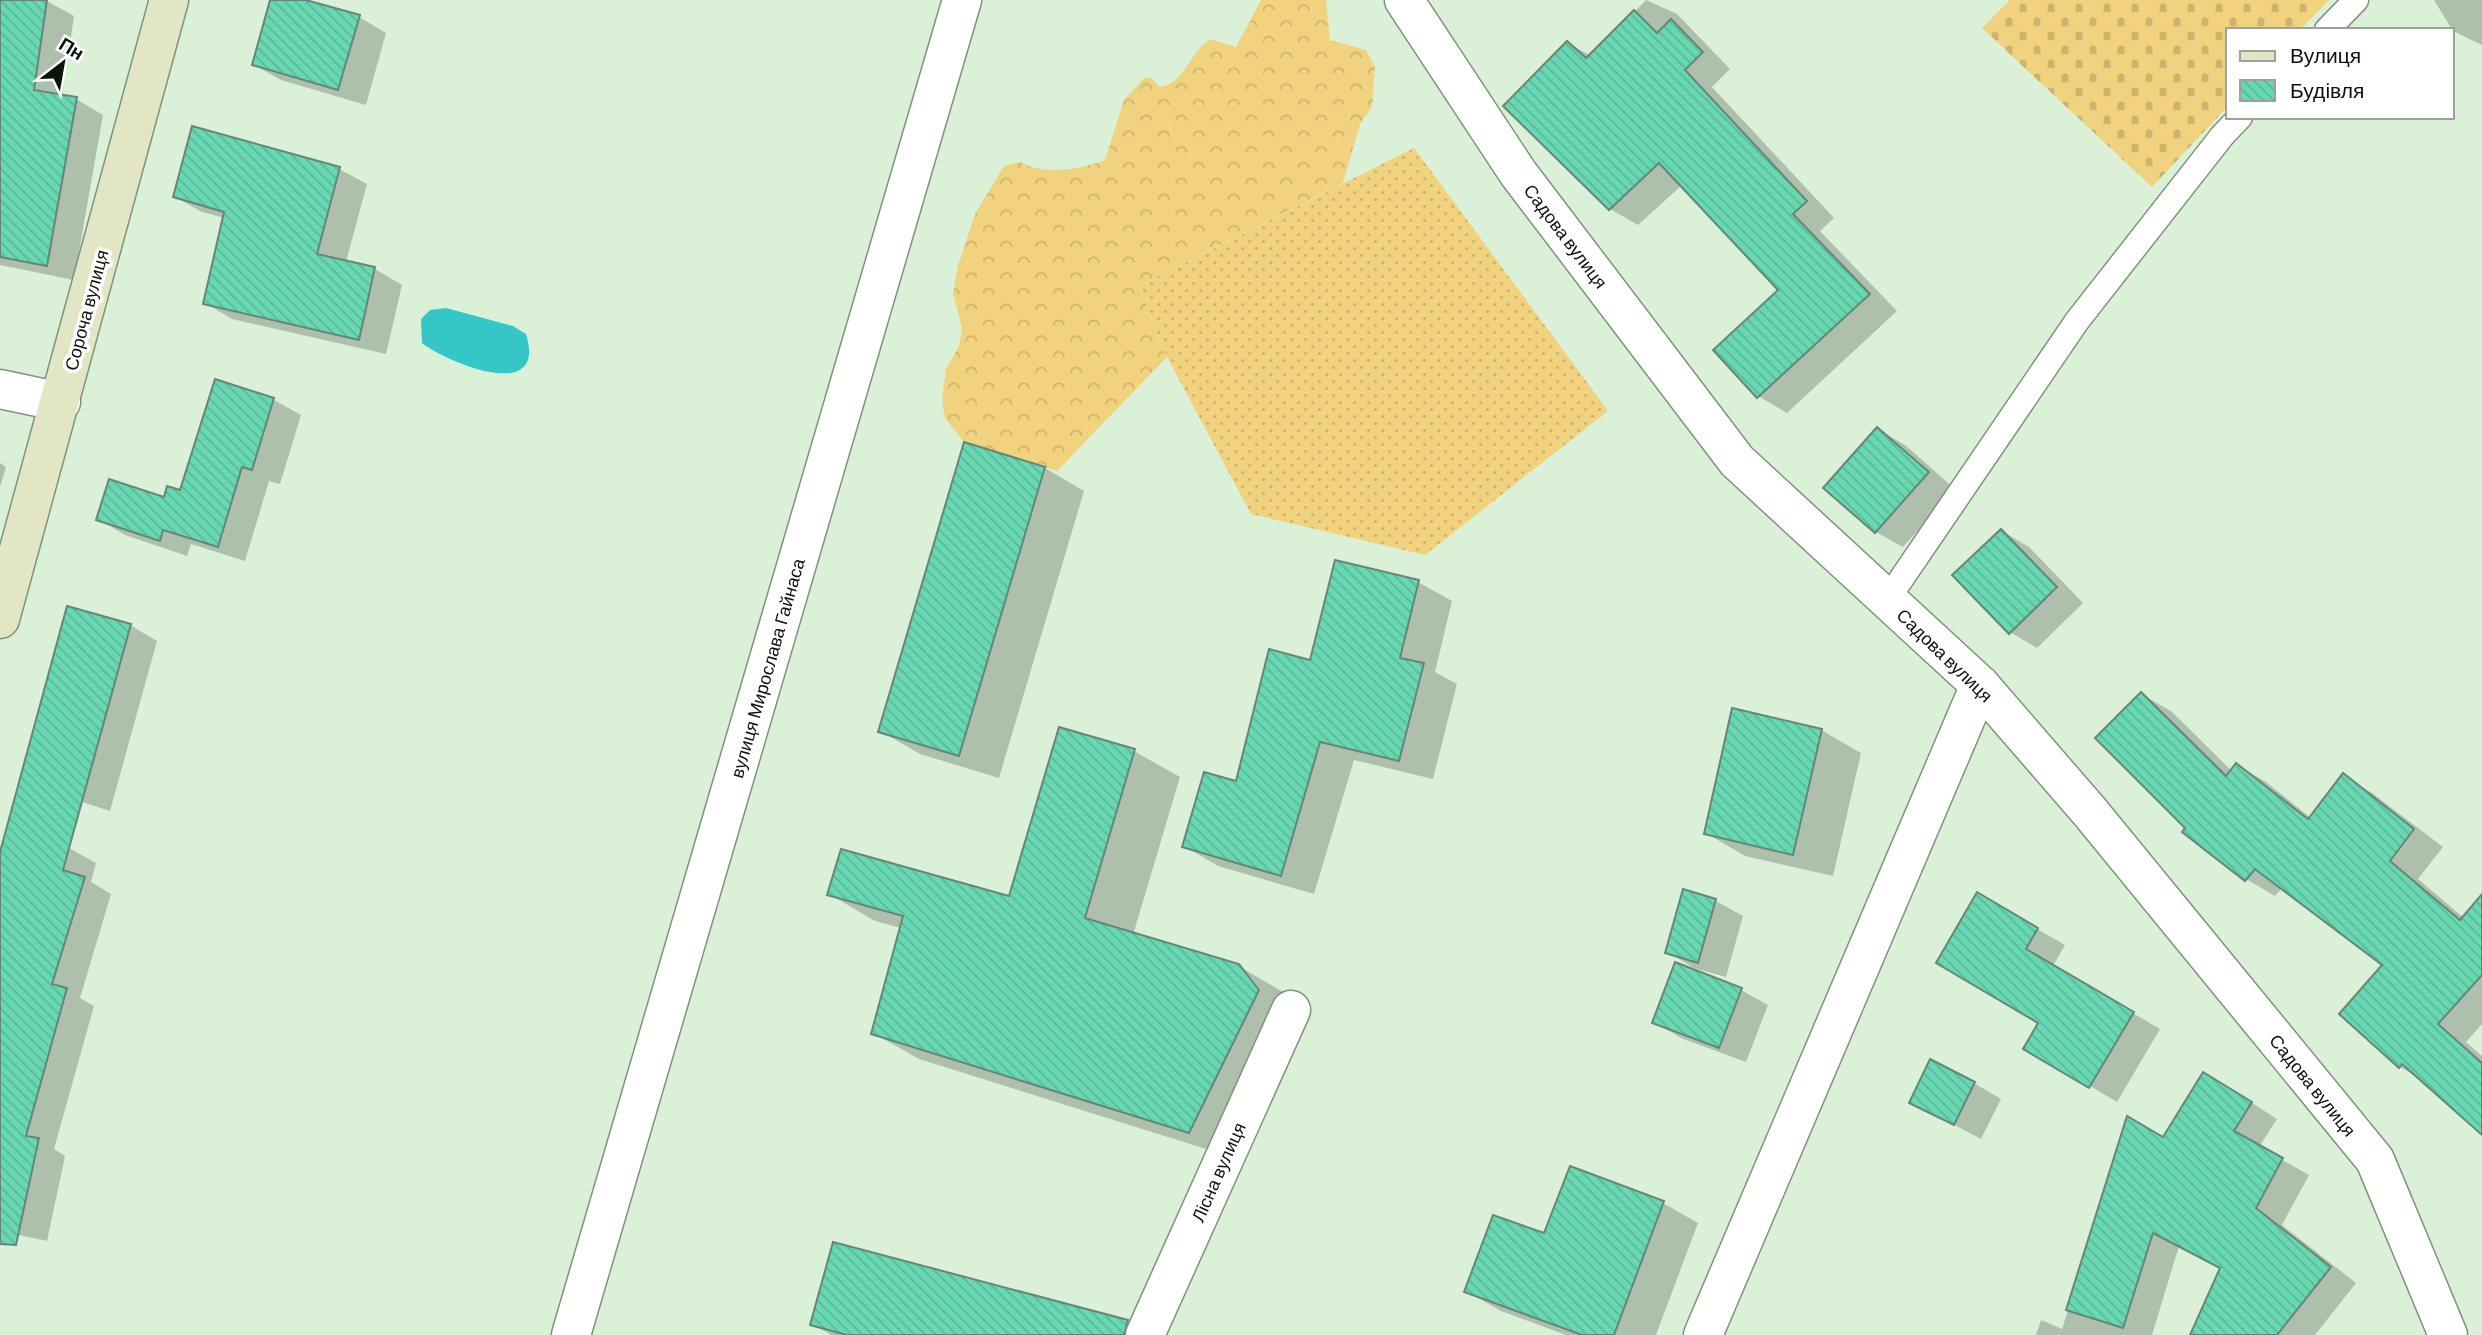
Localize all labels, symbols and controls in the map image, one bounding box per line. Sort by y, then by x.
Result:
north arrow [28,28,98,98]
legend [2226,28,2454,119]
text: Пн [55,32,89,64]
text: Вулиця [2290,42,2361,67]
text: Будівля [2290,77,2364,102]
street label: Садова вулиця [1520,179,1612,293]
street label: Сороча вулиця [59,247,113,373]
street label: вулиця Мирослава Гайнаса [725,555,809,780]
street label: Садова вулиця [1892,604,1998,706]
street label: Садова вулиця [2265,1029,2361,1141]
street label: Лісна вулиця [1186,1119,1250,1225]

